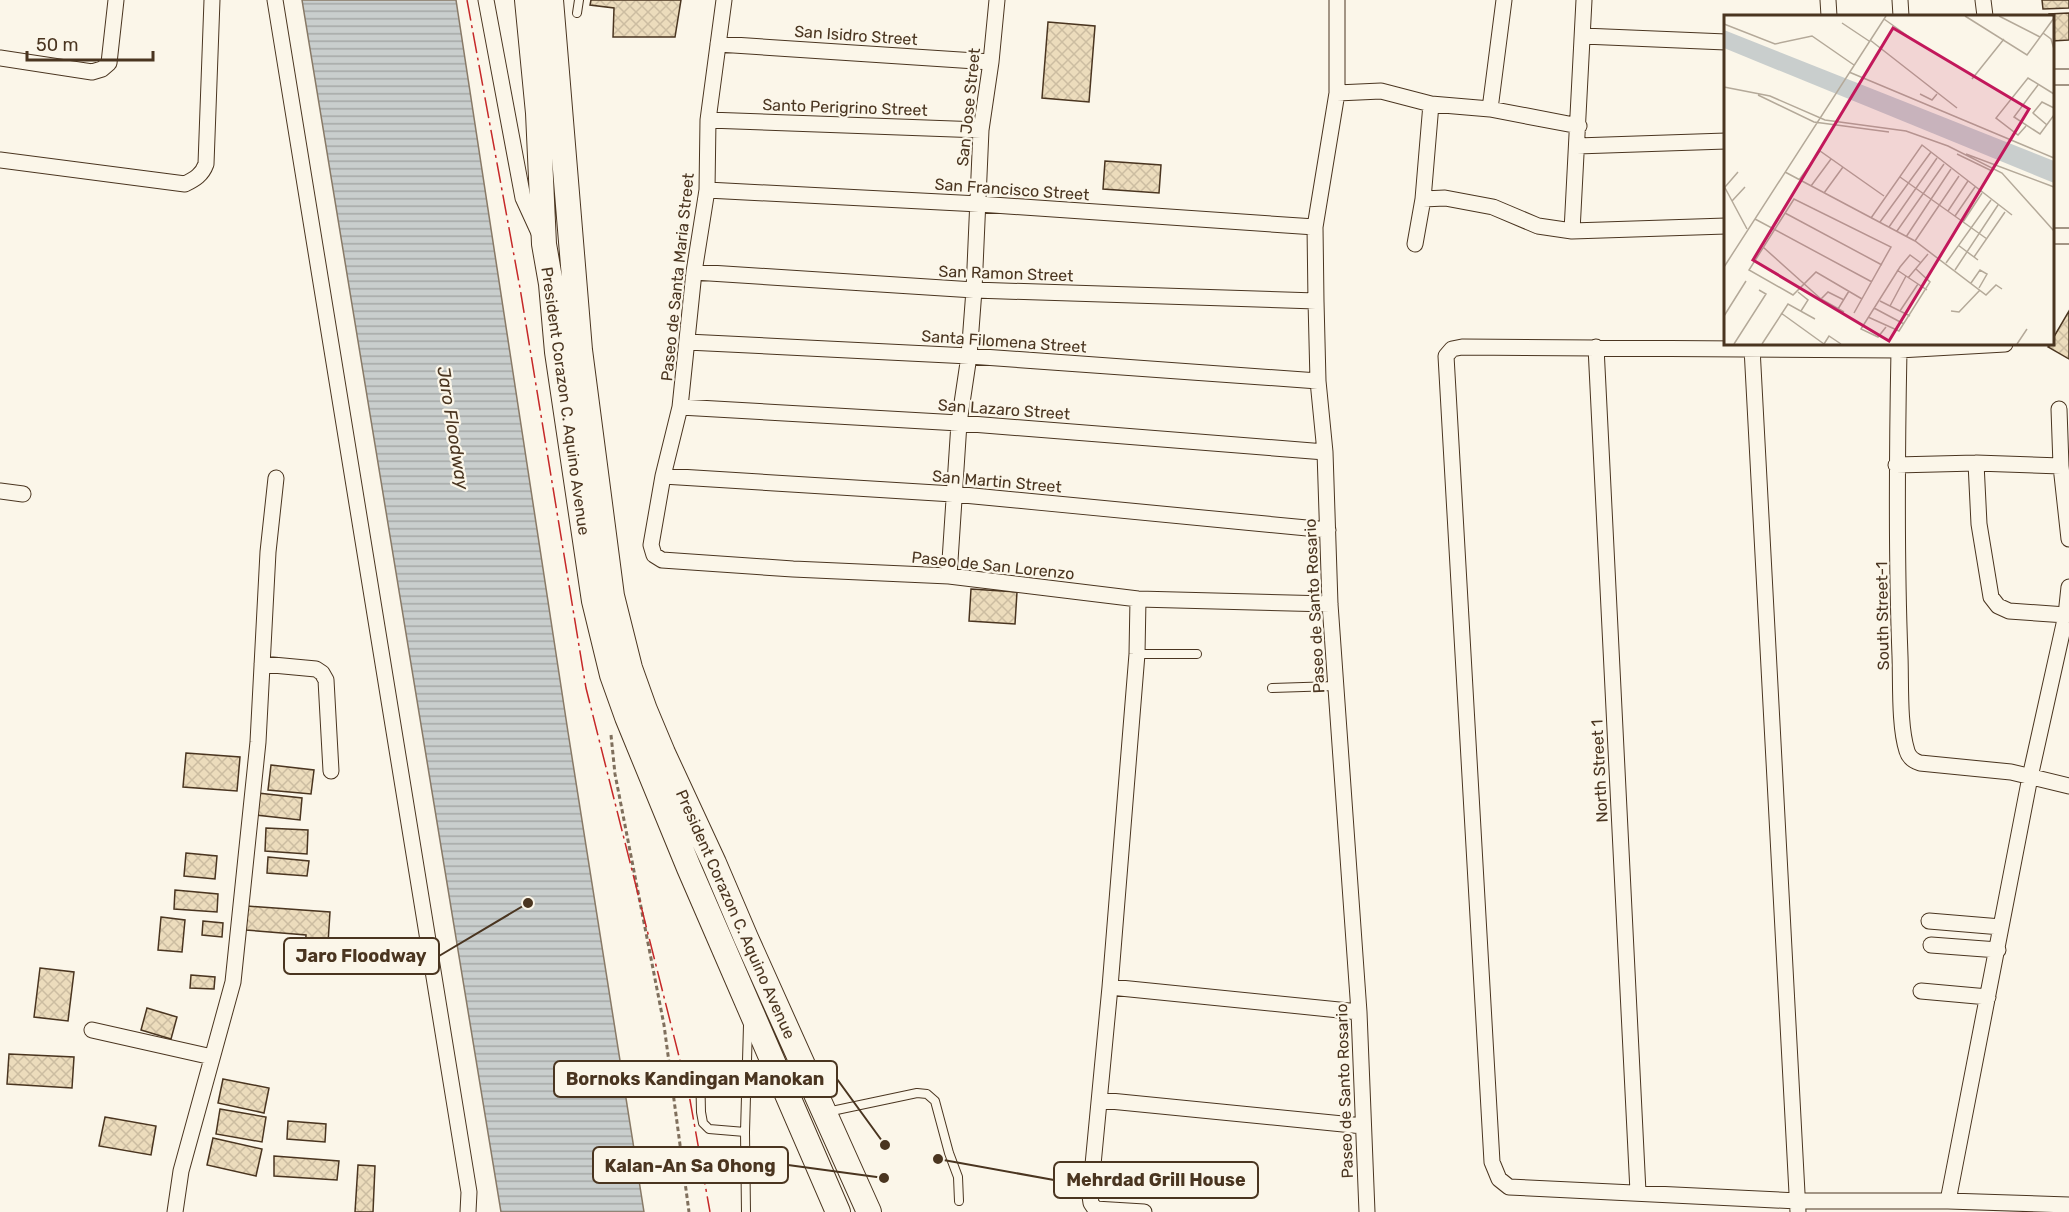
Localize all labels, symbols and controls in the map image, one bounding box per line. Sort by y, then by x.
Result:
inset map [1724,15,2054,345]
street label: San Isidro Street [794,22,918,49]
scale bar [27,24,153,62]
text: 50 m [36,34,79,56]
street label: San Jose Street [953,47,984,167]
street label: Santo Perigrino Street [762,95,928,120]
street label: Paseo de Santa Maria Street [657,172,698,382]
street label: San Francisco Street [934,175,1090,204]
street label: San Ramon Street [938,262,1074,285]
street label: President Corazon C. Aquino Avenue [537,266,594,537]
street label: Santa Filomena Street [921,326,1087,357]
water label: Jaro Floodway [432,365,474,492]
street label: San Lazaro Street [937,395,1071,424]
street label: San Martin Street [931,466,1063,497]
street label: Paseo de Santo Rosario [1300,518,1329,694]
street label: Paseo de San Lorenzo [910,547,1075,584]
street label: South Street-1 [1872,561,1893,671]
street label: North Street 1 [1587,719,1612,823]
street label: President Corazon C. Aquino Avenue [672,787,799,1042]
callout: Jaro Floodway [284,938,439,974]
text: Jaro Floodway [295,945,427,967]
street label: Paseo de Santo Rosario [1332,1003,1357,1179]
callout: Bornoks Kandingan Manokan [554,1061,837,1097]
text: Bornoks Kandingan Manokan [566,1068,824,1090]
callout: Kalan-An Sa Ohong [593,1147,788,1183]
text: Kalan-An Sa Ohong [604,1155,776,1177]
callout: Mehrdad Grill House [1054,1162,1258,1198]
text: Mehrdad Grill House [1066,1169,1246,1191]

